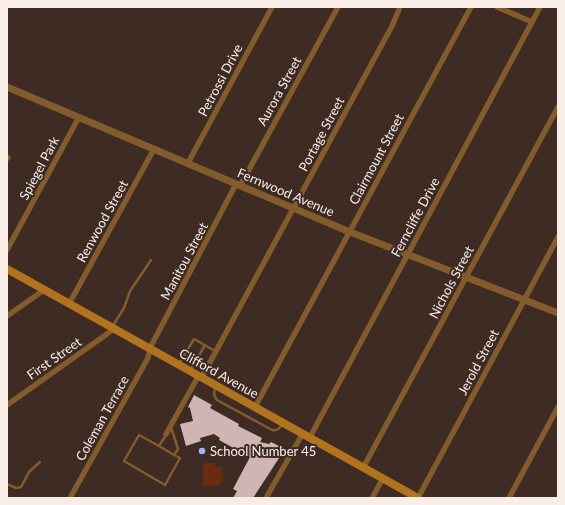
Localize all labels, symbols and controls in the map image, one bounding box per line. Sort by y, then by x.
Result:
street label: Petrossi Drive [194,41,246,119]
street label: Aurora Street [253,53,305,128]
street label: Portage Street [295,94,347,174]
street label: Clairmount Street [345,110,407,207]
street label: Spiegel Park [16,133,63,202]
street label: Fernwood Avenue [235,164,337,220]
street label: Ferncliffe Drive [387,174,443,259]
street label: Renwood Street [73,177,131,265]
street label: Manitou Street [157,219,211,303]
street label: Nichols Street [425,243,477,321]
street label: Jerold Street [454,326,502,397]
street label: First Street [24,333,85,383]
street label: Clifford Avenue [176,345,262,401]
street label: Coleman Terrace [72,372,132,463]
place label: School Number 45 [210,443,316,459]
marker: School Number 45 [197,446,207,456]

